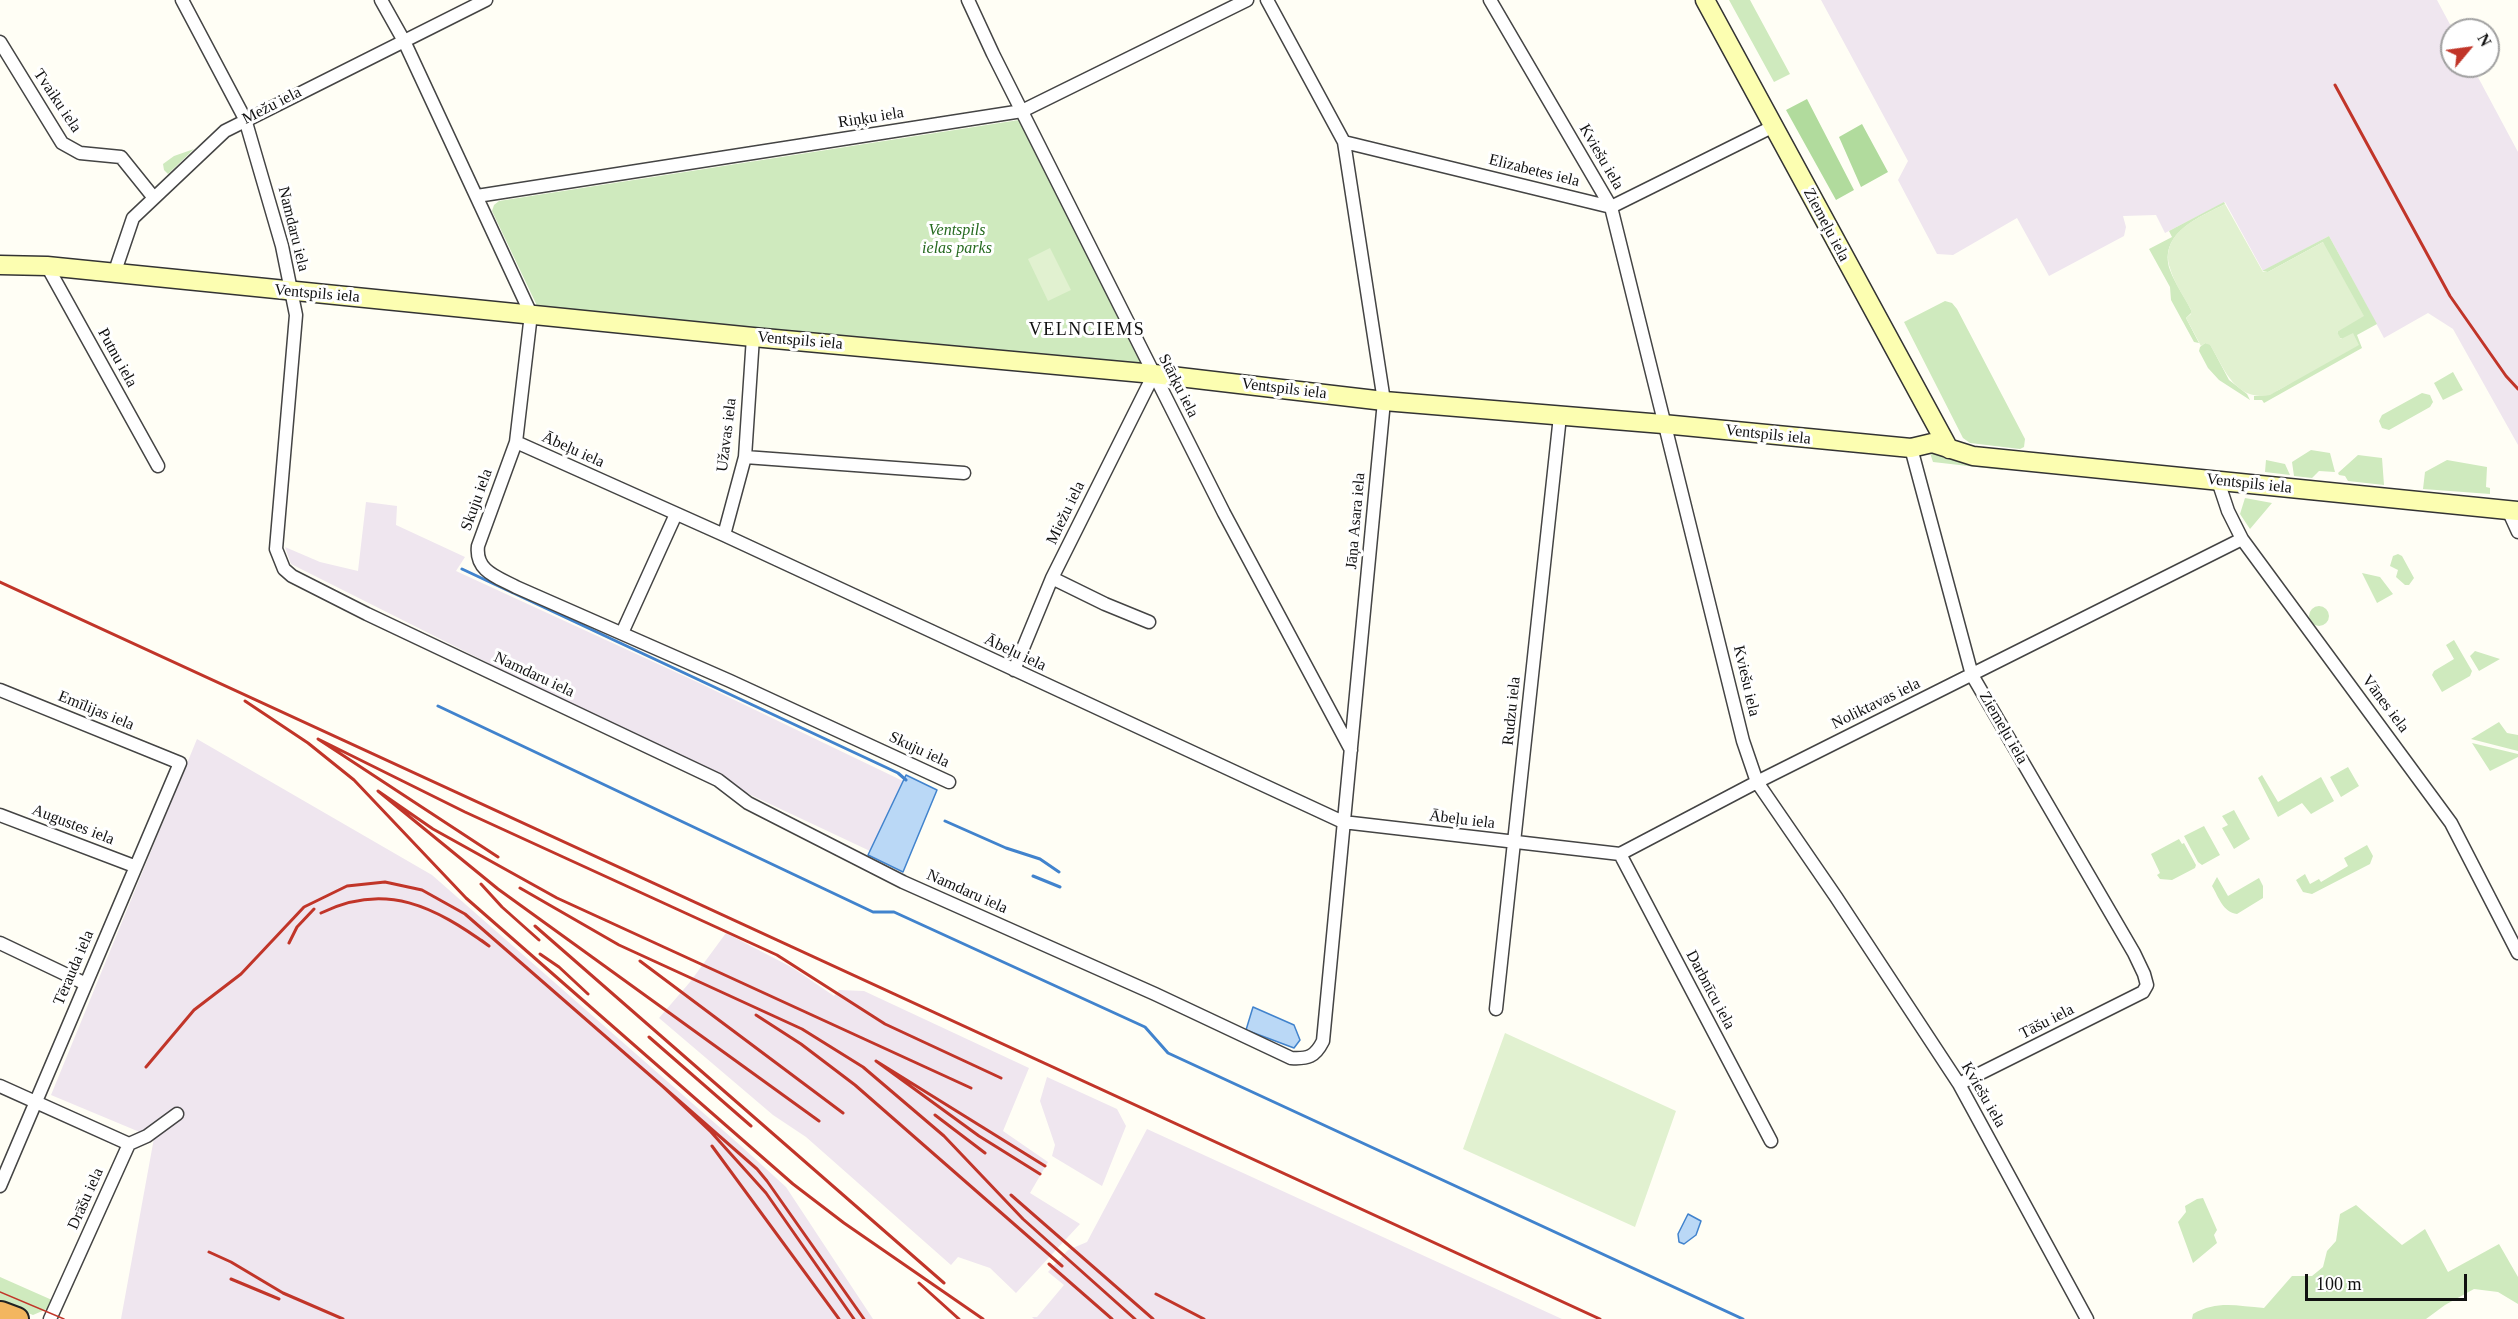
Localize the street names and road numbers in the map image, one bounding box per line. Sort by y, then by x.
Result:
street label: Tvaiku iela [29,66,85,136]
street label: Mežu iela [239,83,305,129]
street label: Riņķu iela [837,103,905,133]
street label: Kviešu iela [1575,121,1627,193]
street label: Elizabetes iela [1487,150,1581,192]
street label: Namdaru iela [273,185,313,273]
street label: Ziemeļu iela [1799,185,1853,265]
street label: Ventspils iela [273,281,361,307]
street label: Putnu iela [93,325,141,391]
street label: Ventspils iela [756,328,844,354]
street label: Stārķu iela [1154,351,1202,421]
street label: Ventspils iela [1240,374,1328,404]
street label: Užavas iela [713,397,741,473]
street label: Ventspils iela [1724,421,1812,449]
street label: Ābeļu iela [539,428,607,472]
street label: Skuju iela [457,466,497,534]
street label: Ventspils iela [2205,470,2293,498]
street label: Jāņa Asara iela [1342,472,1370,570]
street label: Miežu iela [1042,478,1090,548]
street label: Ābeļu iela [981,630,1049,676]
street label: Kviešu iela [1729,644,1763,718]
street label: Namdaru iela [491,648,577,702]
street label: Vānes iela [2357,671,2413,737]
street label: Noliktavas iela [1828,674,1924,734]
street label: Rudzu iela [1499,676,1525,746]
street label: Emīlijas iela [55,687,137,735]
street label: Ziemeļu iela [1975,688,2031,768]
street label: Skuju iela [886,728,952,772]
street label: Augustes iela [29,801,117,849]
street label: Ābeļu iela [1428,806,1496,834]
street label: Namdaru iela [924,866,1010,918]
street label: Tērauda iela [50,928,98,1008]
street label: Darbnīcu iela [1681,947,1739,1033]
street label: Tāšu iela [2017,1000,2077,1044]
street label: Kviešu iela [1957,1059,2009,1131]
street label: Drāšu iela [64,1165,108,1233]

